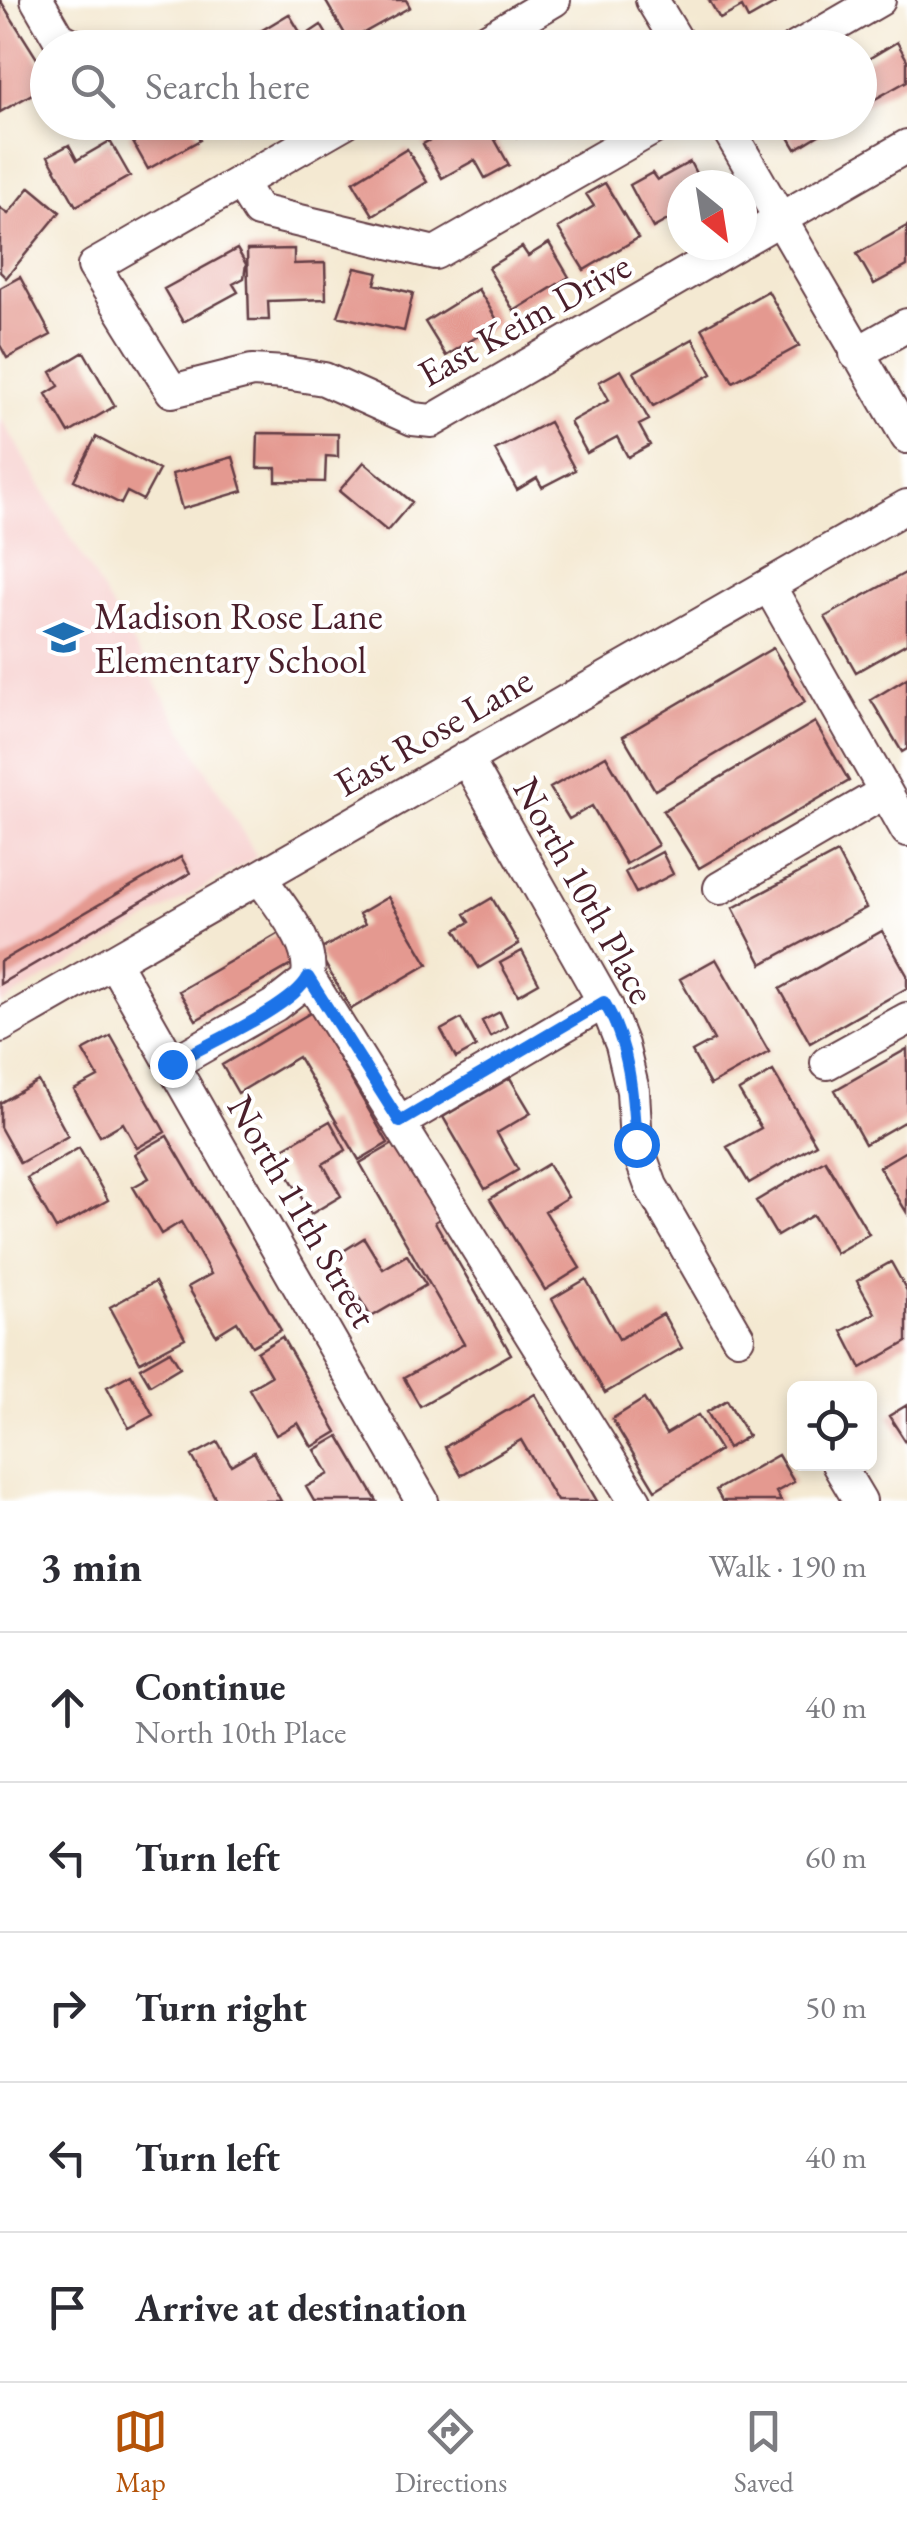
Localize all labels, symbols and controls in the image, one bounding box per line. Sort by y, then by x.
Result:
search box [30,30,877,140]
icon: search [65,58,120,113]
text: Search here [145,61,310,110]
north arrow [667,170,757,260]
street label: East Keim Drive [409,240,639,398]
place label: Madison Rose Lane Elementary School [94,591,383,684]
school or university icon: Madison Rose Lane Elementary School [43,616,85,658]
street label: East Rose Lane [325,655,541,807]
street label: North 10th Place [503,768,667,1012]
route end [150,1042,196,1088]
street label: North 11th Street [217,1086,389,1336]
route start [614,1122,660,1168]
map controls [787,1381,877,1471]
button: locate [787,1381,877,1471]
text: 3 min [40,1539,142,1594]
text: Walk · 190 m [709,1545,867,1587]
text: Continue [135,1662,286,1711]
icon: ahead [40,1680,95,1735]
text: 40 m [805,1686,867,1728]
text: North 10th Place [135,1711,346,1753]
icon: left [40,1830,95,1885]
text: Turn left [135,1833,280,1882]
text: 60 m [805,1836,867,1878]
icon: right [40,1980,95,2035]
text: Turn right [135,1983,307,2032]
text: 50 m [805,1986,867,2028]
icon: left [40,2130,95,2185]
text: Turn left [135,2133,280,2182]
text: 40 m [805,2136,867,2178]
icon: arrive [40,2280,95,2335]
text: Arrive at destination [135,2283,467,2332]
tab: Map [113,2404,168,2500]
tab: Directions [395,2404,507,2500]
tab: Saved [734,2404,794,2500]

